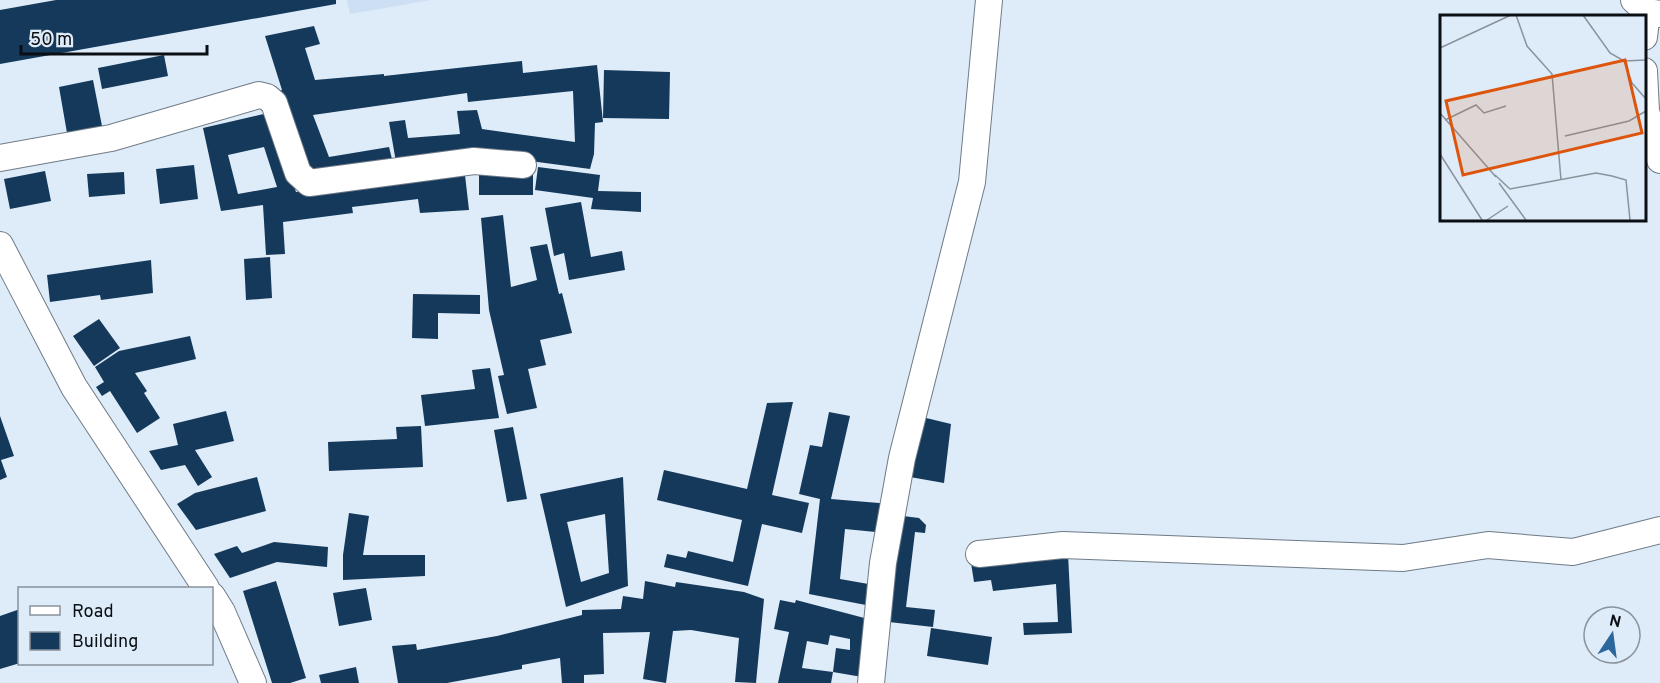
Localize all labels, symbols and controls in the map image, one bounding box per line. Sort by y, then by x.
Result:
inset map [1440,15,1645,220]
scale bar [21,18,207,56]
text: 50 m [30,29,72,52]
legend [18,587,213,665]
text: Road [72,601,114,624]
north arrow [1582,605,1642,665]
text: N [1607,611,1623,633]
text: Building [72,631,138,654]

